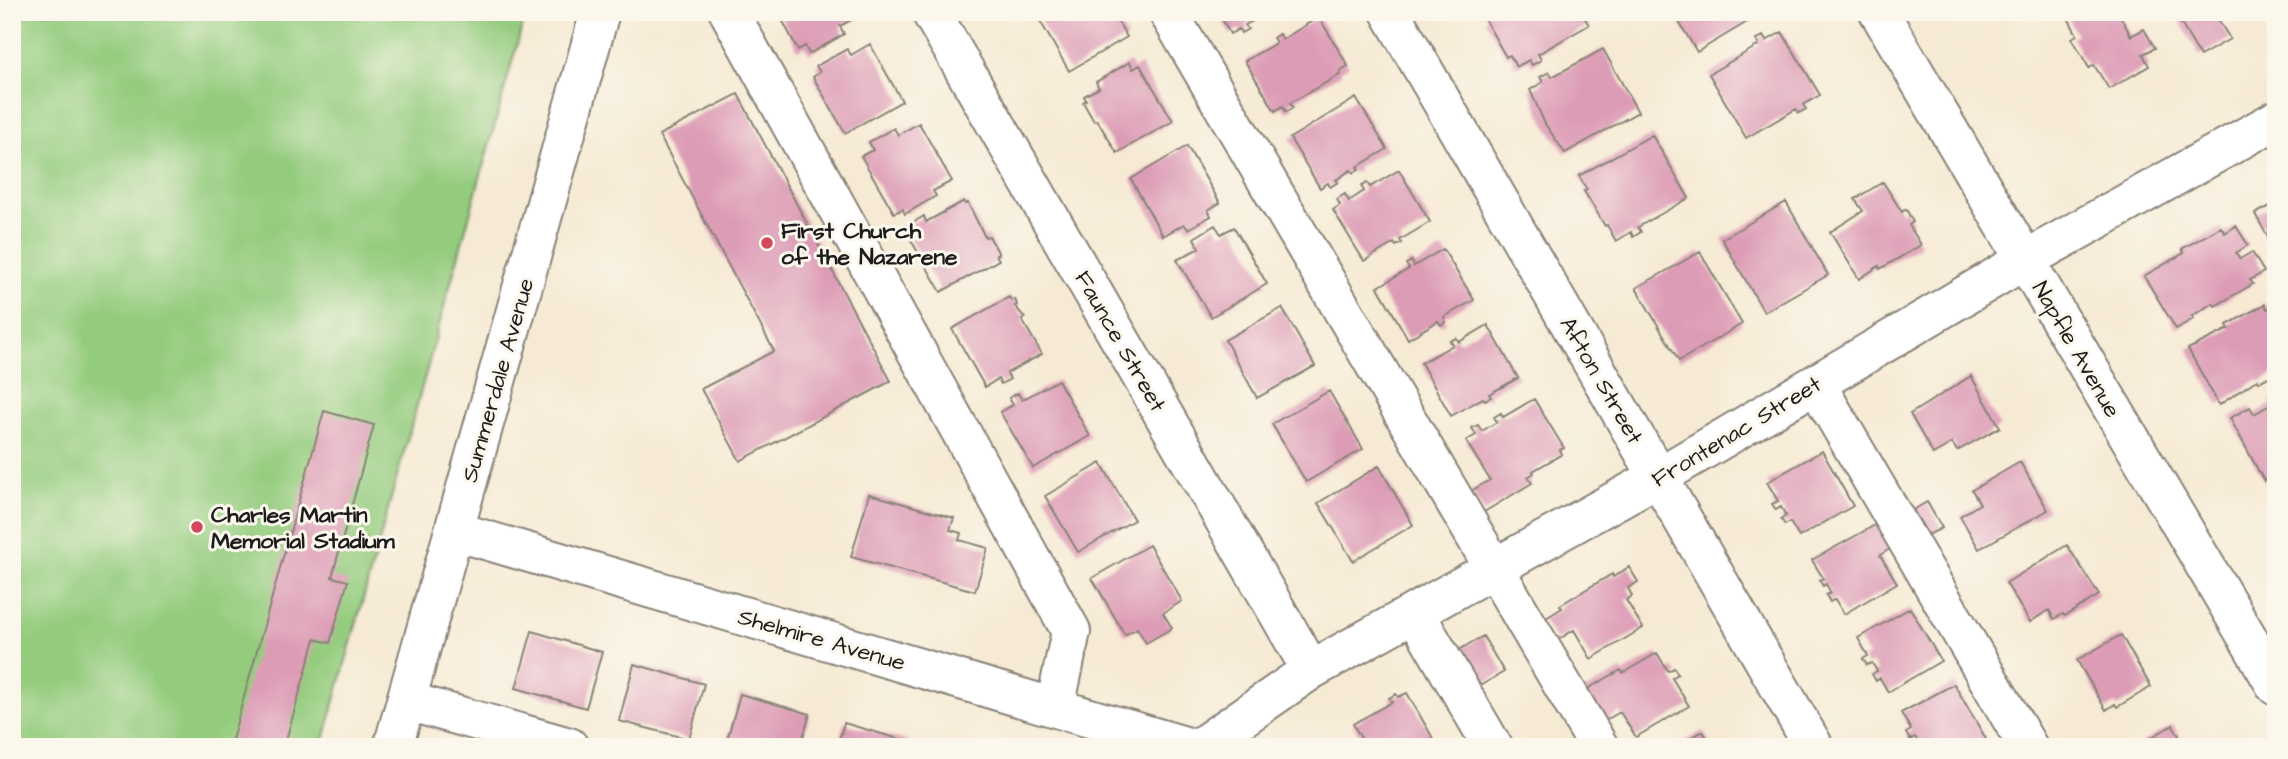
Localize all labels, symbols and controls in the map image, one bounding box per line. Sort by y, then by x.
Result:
place label: First Church of the Nazarene [781,215,958,273]
marker: First Church of the Nazarene [759,235,775,251]
street label: Faunce Street [1067,265,1174,419]
street label: Summerdale Avenue [454,275,542,486]
street label: Napfle Avenue [2024,275,2128,424]
street label: Afton Street [1552,311,1651,451]
street label: Frontenac Street [1646,368,1828,495]
place label: Charles Martin Memorial Stadium [211,499,396,557]
marker: Charles Martin Memorial Stadium [189,519,205,535]
street label: Shelmire Avenue [734,601,909,679]

